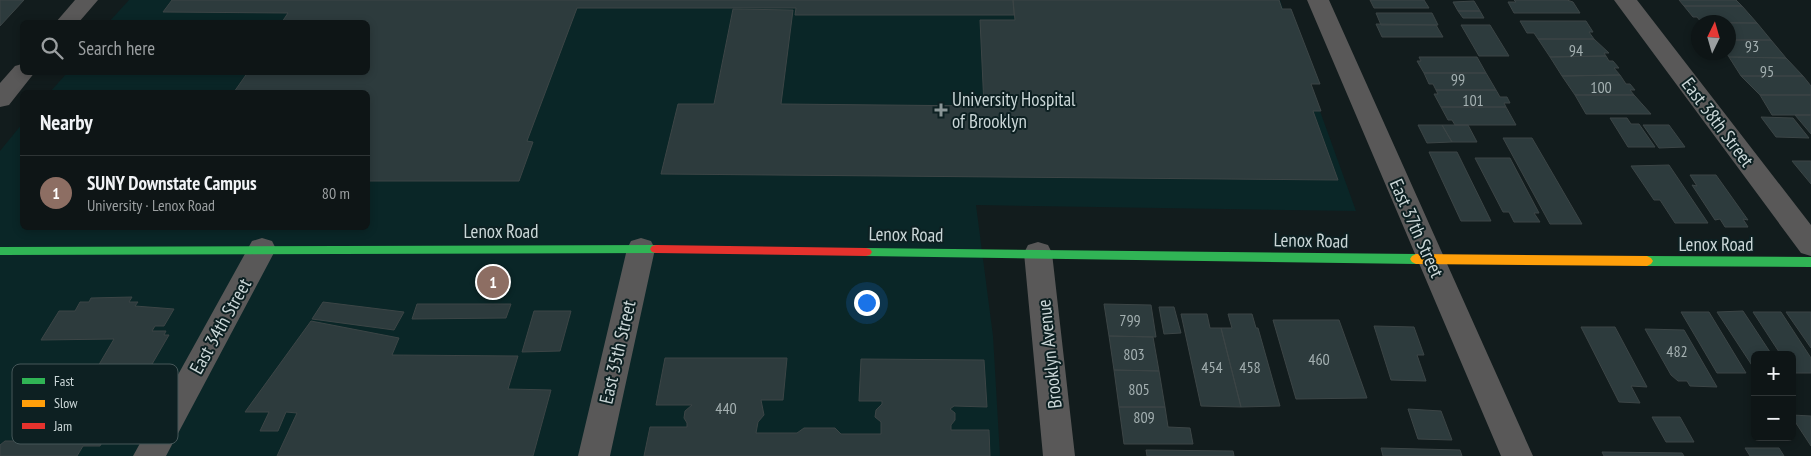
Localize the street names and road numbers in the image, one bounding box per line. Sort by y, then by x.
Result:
street label: East 38th Street [1677,73,1760,172]
street label: East 37th Street [1385,175,1450,282]
street label: Lenox Road [464,219,538,243]
street label: Lenox Road [868,221,944,247]
street label: Lenox Road [1273,227,1349,253]
street label: Lenox Road [1679,232,1753,256]
street label: East 34th Street [184,273,256,378]
street label: East 35th Street [593,297,641,406]
street label: Brooklyn Avenue [1031,298,1067,410]

